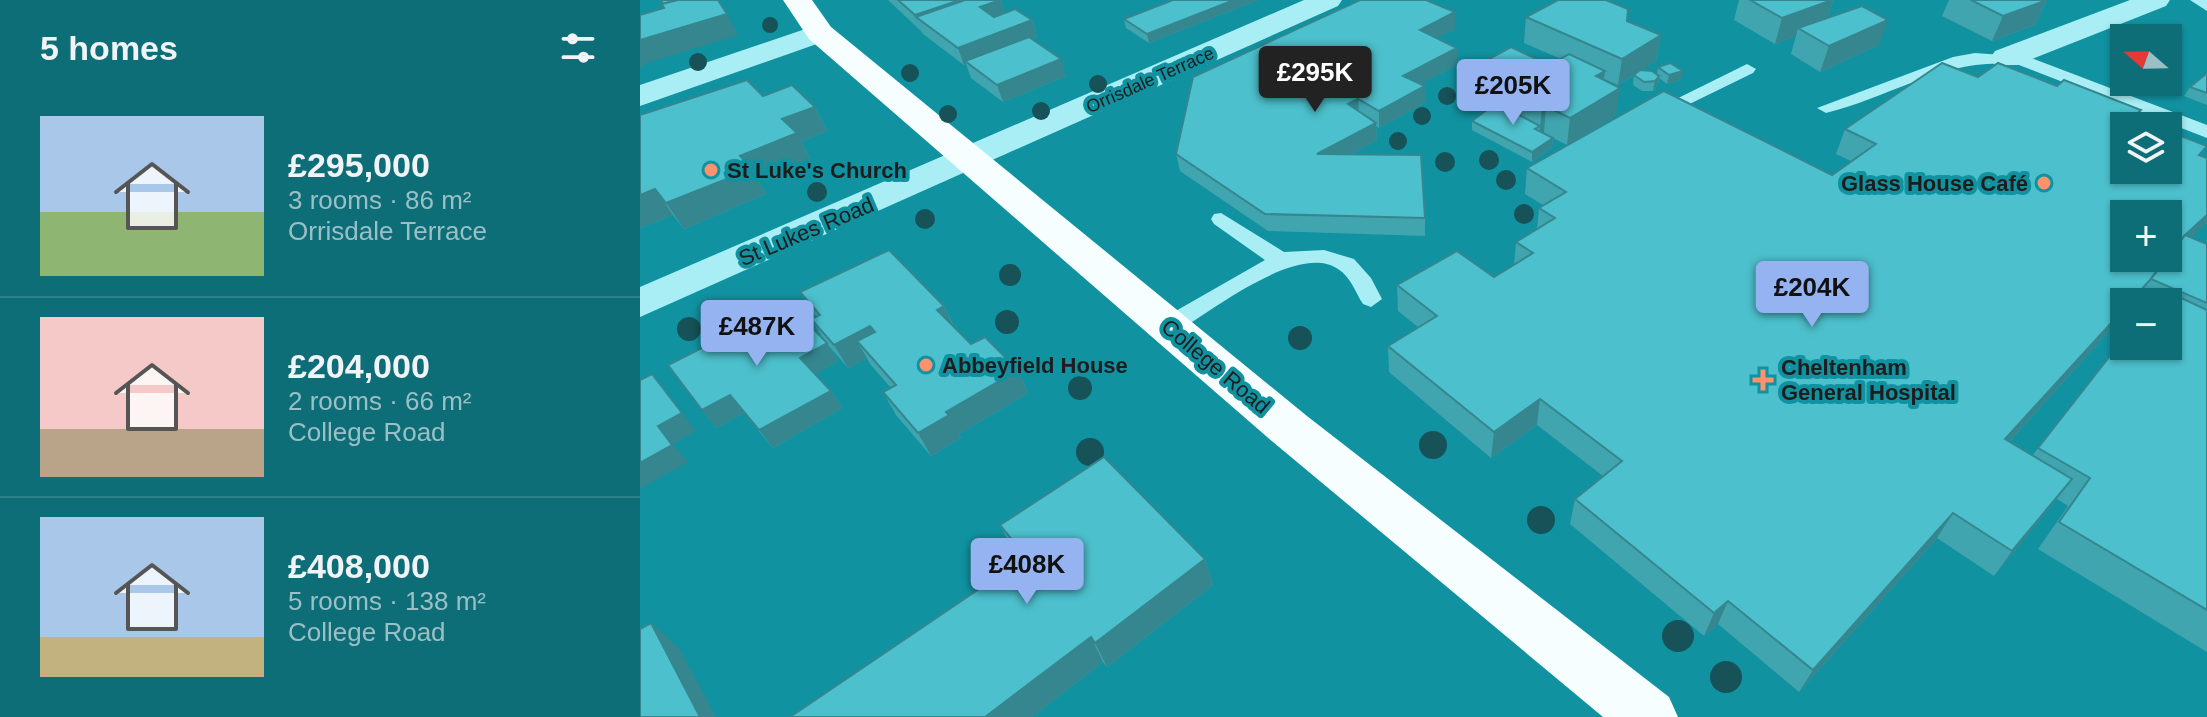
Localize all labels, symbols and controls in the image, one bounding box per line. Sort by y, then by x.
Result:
north arrow [2110,24,2182,96]
map controls [2110,24,2182,360]
icon: filters [556,26,600,70]
text: 5 homes [40,29,178,67]
street label: Orrisdale Terrace [1083,43,1217,117]
pin: £295K [1259,46,1371,114]
text: £295K [1277,57,1353,87]
pin: £205K [1457,59,1569,127]
text: £205K [1475,70,1551,100]
button: layers [2110,112,2182,184]
text: £295,000 [288,146,430,184]
icon: home [104,148,200,244]
place label: St Luke's Church [727,158,907,183]
marker: St Luke's Church [702,161,720,179]
place label: Glass House Café [1841,171,2028,196]
marker: Glass House Café [2035,174,2053,192]
text: 3 rooms · 86 m² [288,185,472,215]
street label: St Lukes Road [735,192,877,271]
button: + [2110,200,2182,272]
text: Orrisdale Terrace [288,216,487,246]
pin: £204K [1756,261,1868,329]
text: £204K [1774,272,1850,302]
button: − [2110,288,2182,360]
pin: £487K [701,300,813,368]
text: £487K [719,311,795,341]
street label: College Road [1157,314,1275,419]
text: £204,000 [288,347,430,385]
icon: home [104,349,200,445]
place label: Abbeyfield House [942,353,1128,378]
place label: Cheltenham General Hospital [1781,355,1956,405]
marker: Abbeyfield House [917,356,935,374]
marker: Cheltenham General Hospital [1752,369,1774,391]
text: 2 rooms · 66 m² [288,386,472,416]
text: College Road [288,417,446,447]
pin: £408K [971,538,1083,606]
text: £408,000 [288,547,430,585]
icon: home [104,549,200,645]
text: £408K [989,549,1065,579]
text: 5 rooms · 138 m² [288,586,486,616]
text: College Road [288,617,446,647]

